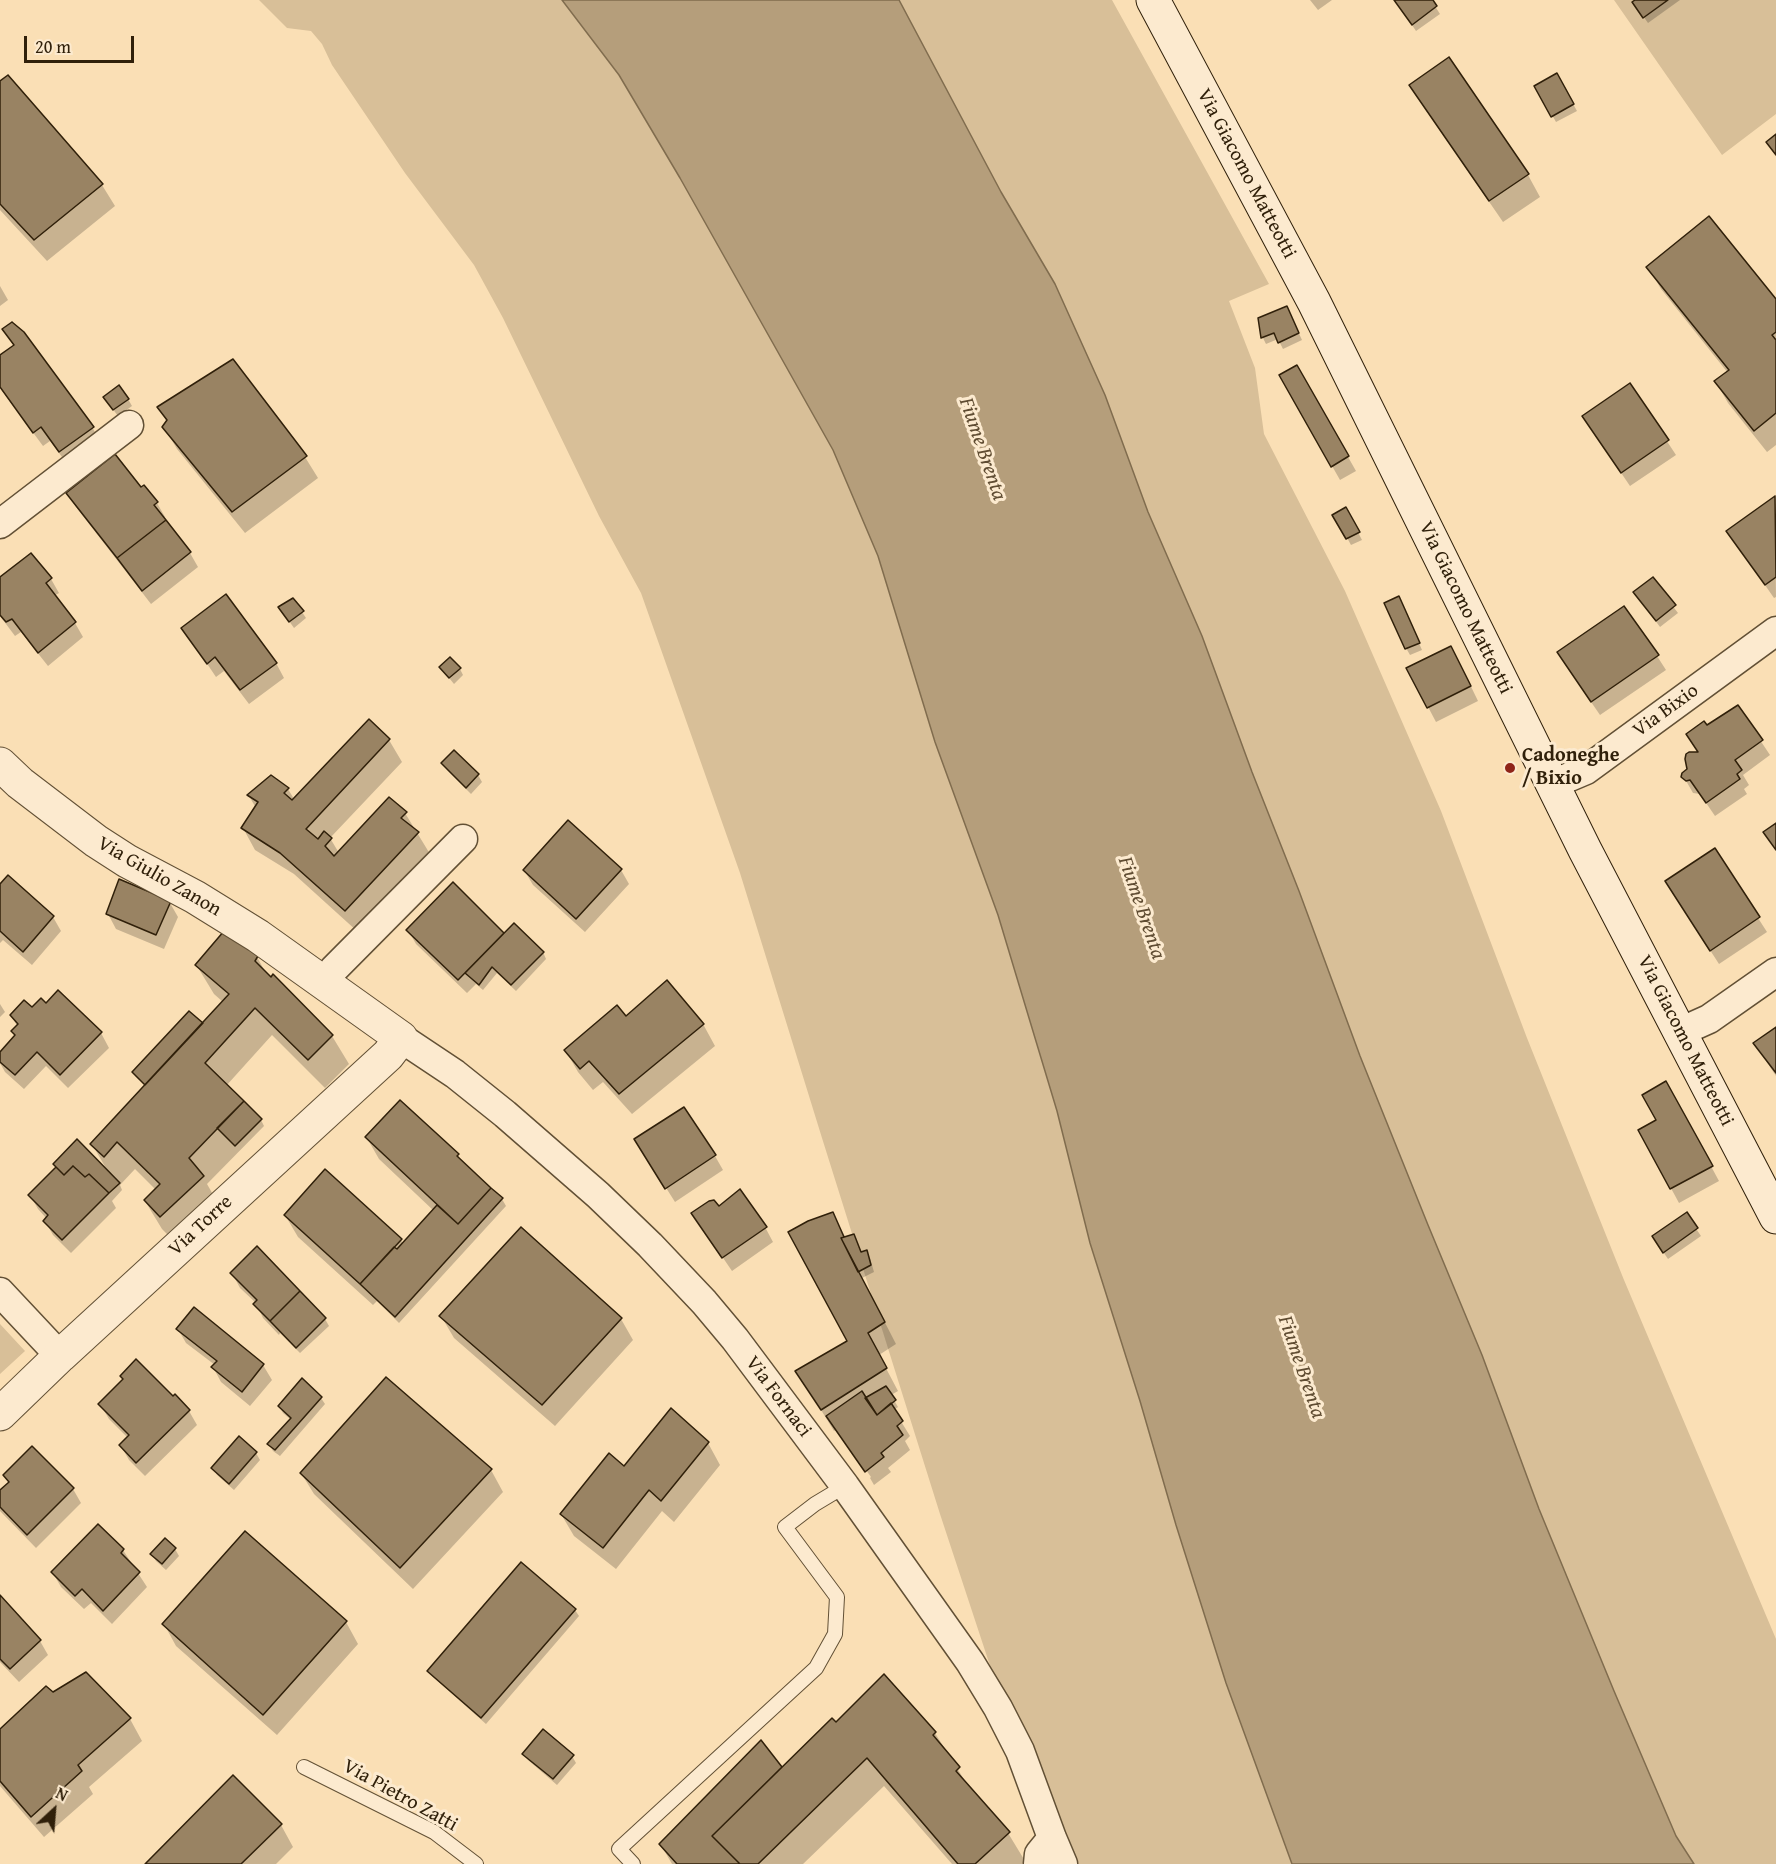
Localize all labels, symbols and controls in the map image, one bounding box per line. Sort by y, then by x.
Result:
scale bar [27,24,136,62]
text: 20 m [35,33,71,60]
street label: Via Giacomo Matteotti [1191,85,1301,263]
water label: Fiume Brenta [953,394,1011,504]
street label: Via Giacomo Matteotti [1413,518,1517,698]
street label: Via Bixio [1628,679,1704,743]
place label: Cadoneghe / Bixio [1522,744,1619,791]
marker: Cadoneghe / Bixio [1503,761,1517,775]
street label: Via Giulio Zanon [93,832,225,922]
water label: Fiume Brenta [1112,853,1170,963]
street label: Via Giacomo Matteotti [1631,951,1739,1131]
street label: Via Torre [164,1190,238,1262]
water label: Fiume Brenta [1272,1312,1330,1422]
street label: Via Fornaci [740,1352,816,1442]
street label: Via Pietro Zatti [338,1755,462,1837]
north arrow [24,1780,84,1840]
text: N [52,1781,72,1807]

